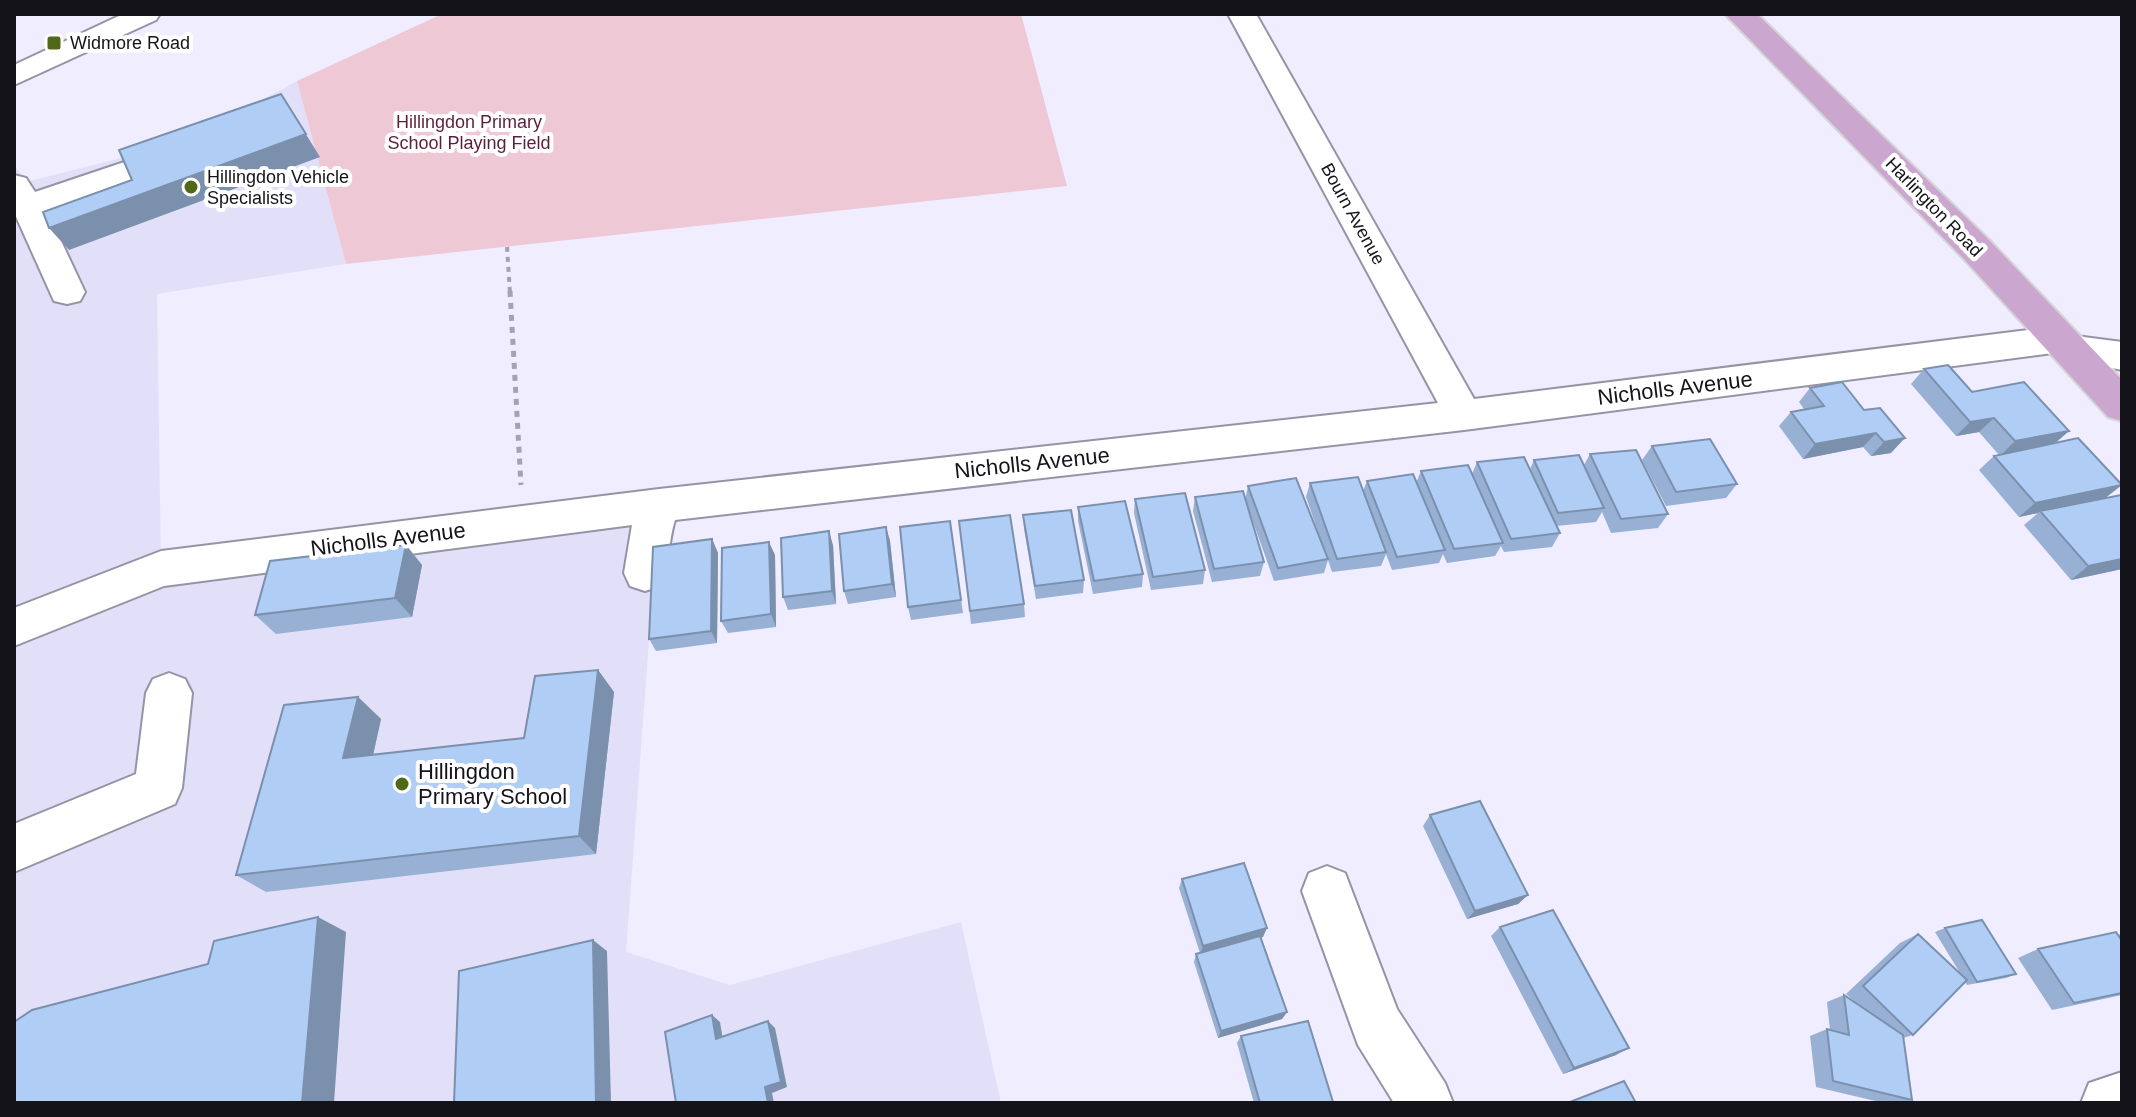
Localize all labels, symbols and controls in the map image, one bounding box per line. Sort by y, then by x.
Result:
place label: Widmore Road [70,33,190,53]
marker: Widmore Road [45,34,63,52]
park label: Hillingdon Primary School Playing Field [387,112,551,153]
street label: Harlington Road [1882,153,1986,261]
street label: Bourn Avenue [1317,160,1389,268]
place label: Hillingdon Vehicle Specialists [207,167,349,208]
marker: Hillingdon Vehicle Specialists [182,178,200,196]
street label: Nicholls Avenue [1596,366,1754,410]
street label: Nicholls Avenue [953,442,1111,484]
street label: Nicholls Avenue [309,517,467,561]
place label: Hillingdon Primary School [418,759,567,809]
marker: Hillingdon Primary School [393,775,411,793]

